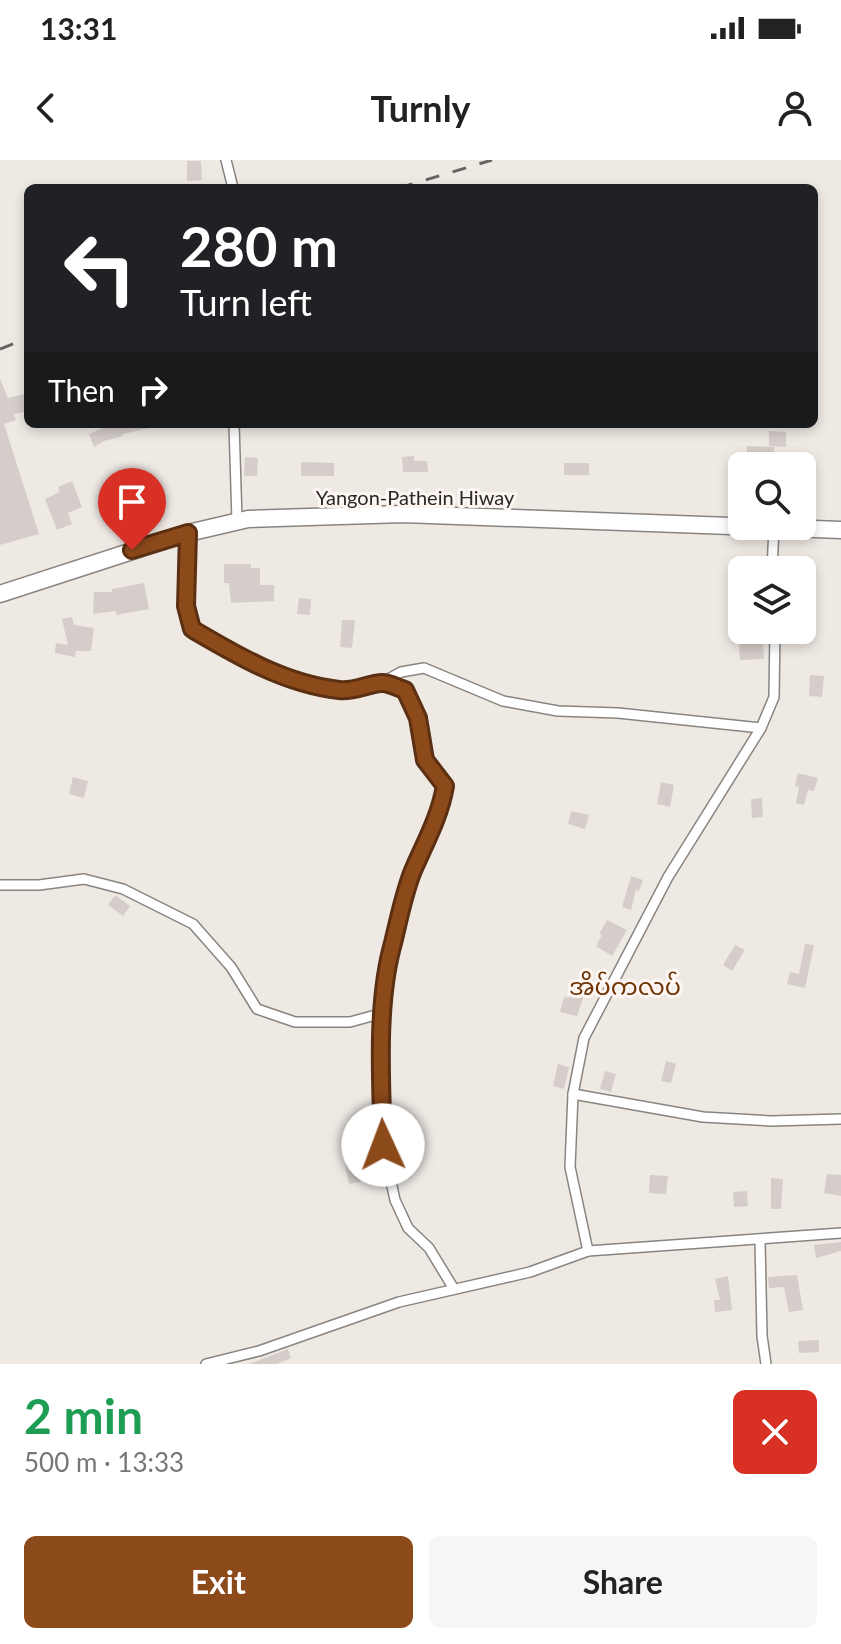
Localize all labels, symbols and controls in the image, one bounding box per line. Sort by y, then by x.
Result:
text: 13:31 [40,10,117,46]
icon: back [24,86,68,130]
text: Turnly [370,86,471,130]
icon: person [773,86,817,130]
text: 280 m [180,212,338,279]
icon: left [48,216,152,320]
text: Turn left [180,280,312,324]
icon: right [131,368,175,412]
text: Then [48,372,115,408]
map controls [728,452,816,644]
button: search [728,452,816,540]
pin [98,468,166,550]
icon: arrive [110,480,154,524]
street label: Yangon-Pathein Hiway [316,485,515,509]
button: layers [728,556,816,644]
district label: အိပ်ကလပ် [569,971,681,1000]
position arrow [341,1103,425,1187]
text: 2 min [24,1387,143,1444]
button: close [733,1390,817,1474]
text: 500 m · 13:33 [24,1446,184,1478]
button: Exit [24,1536,413,1628]
button: Share [429,1536,817,1628]

